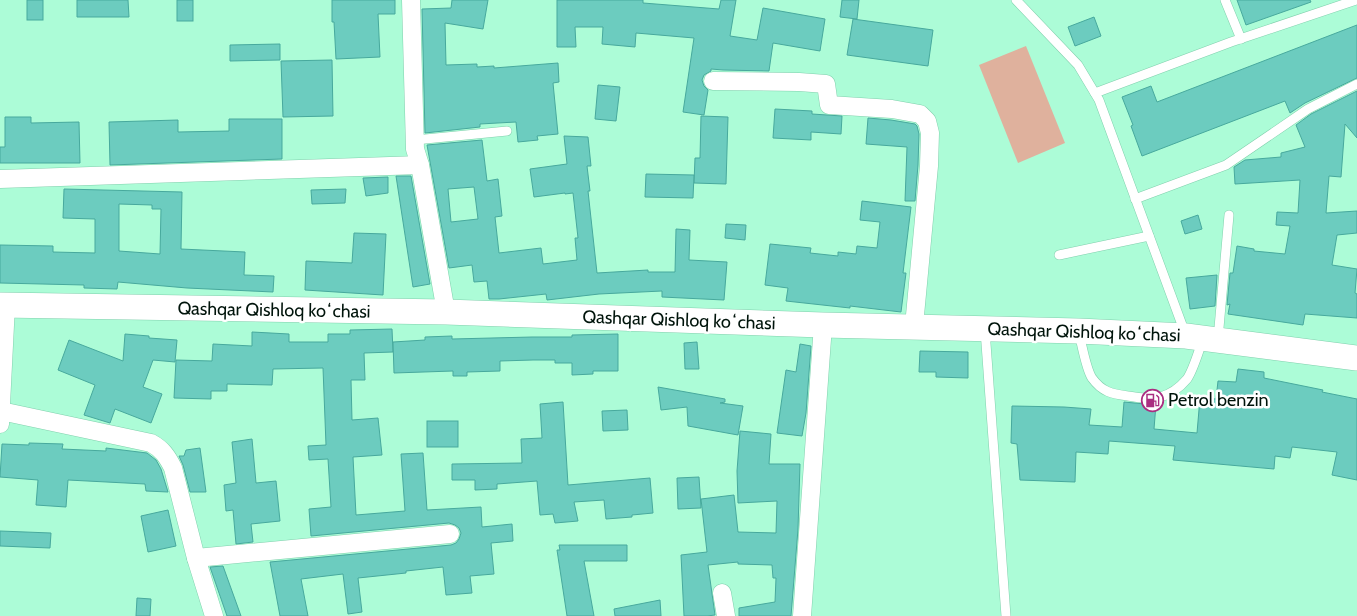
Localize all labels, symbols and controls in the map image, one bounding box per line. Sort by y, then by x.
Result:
street label: Qashqar Qishloq koʻchasi [177,297,371,323]
street label: Qashqar Qishloq koʻchasi [582,306,776,334]
street label: Qashqar Qishloq koʻchasi [987,318,1181,346]
fuel station icon: Petrol benzin [1140,388,1164,412]
place label: Petrol benzin [1168,389,1269,411]

